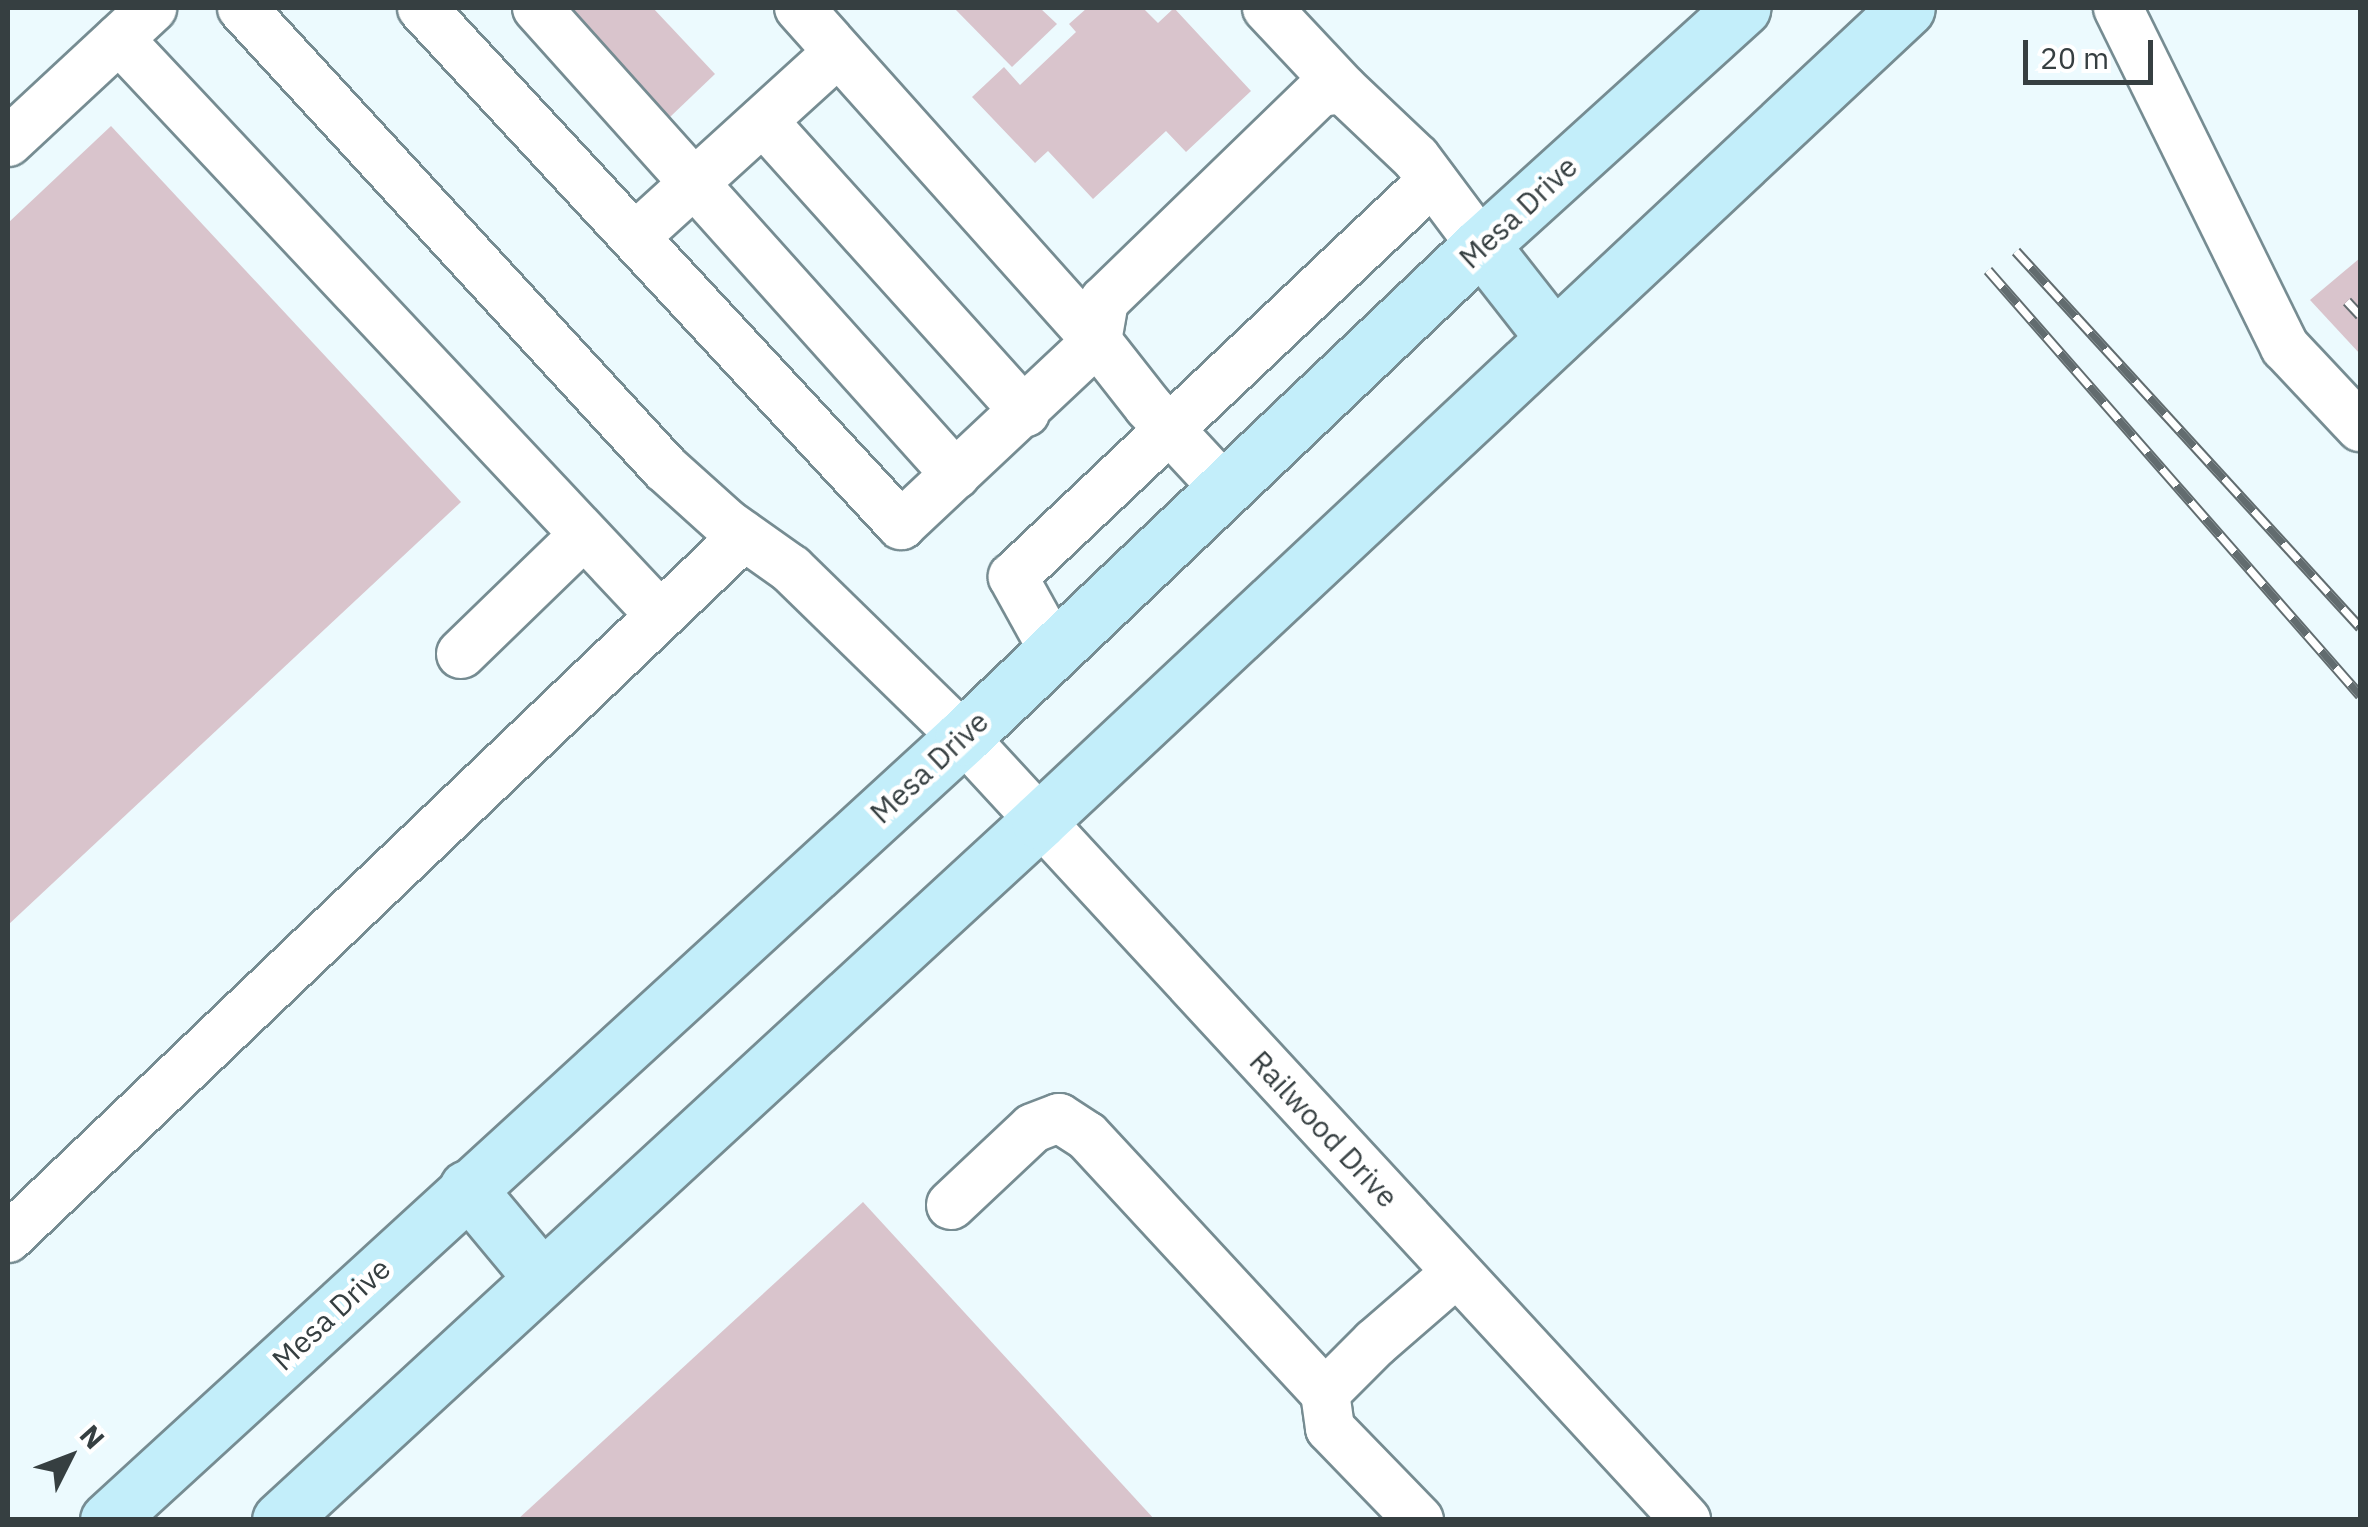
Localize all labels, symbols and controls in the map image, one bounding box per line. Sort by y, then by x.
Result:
scale bar [2028,20,2158,82]
text: 20 m [2040,38,2109,77]
street label: Mesa Drive [1452,148,1584,276]
street label: Mesa Drive [863,703,995,831]
street label: Railwood Drive [1242,1043,1406,1215]
street label: Mesa Drive [265,1250,397,1378]
north arrow [20,1407,120,1507]
text: N [72,1417,113,1457]

